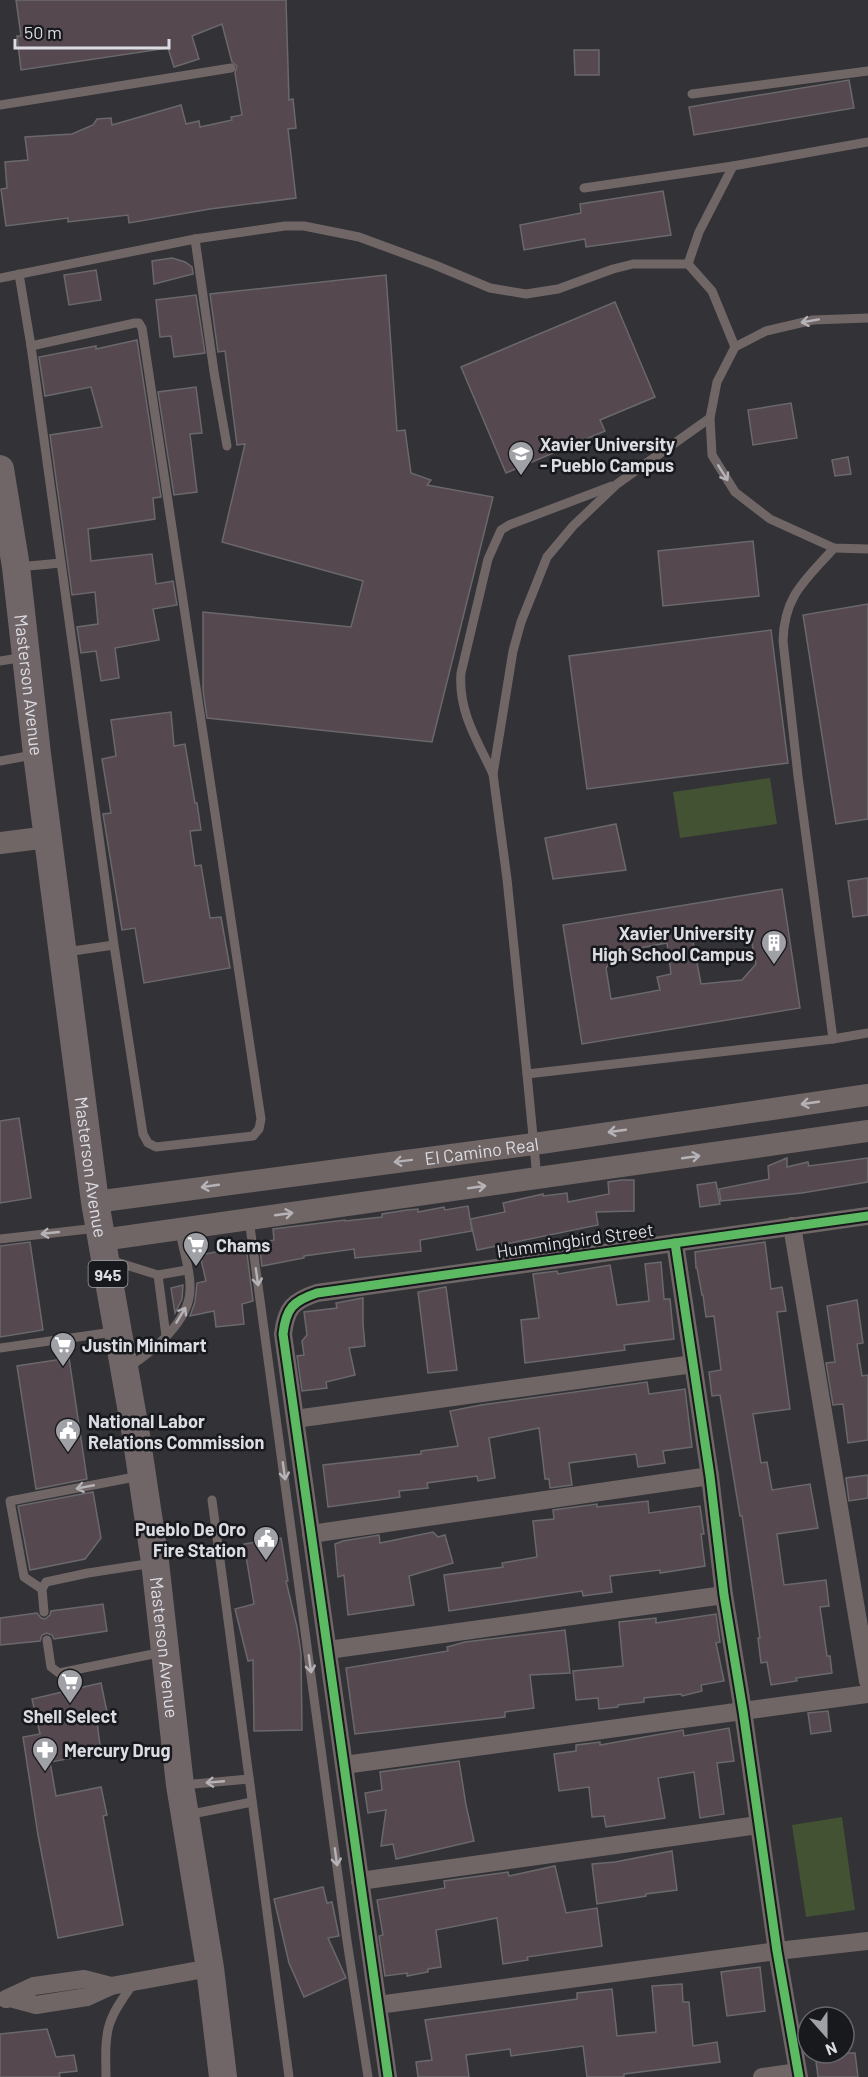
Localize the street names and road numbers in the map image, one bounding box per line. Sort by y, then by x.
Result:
street label: Masterson Avenue [10,613,48,757]
street label: Masterson Avenue [70,1095,112,1239]
street label: El Camino Real [423,1132,540,1169]
street label: Hummingbird Street [495,1218,655,1262]
road number: 945 [88,1261,128,1287]
street label: Masterson Avenue [146,1575,183,1719]

